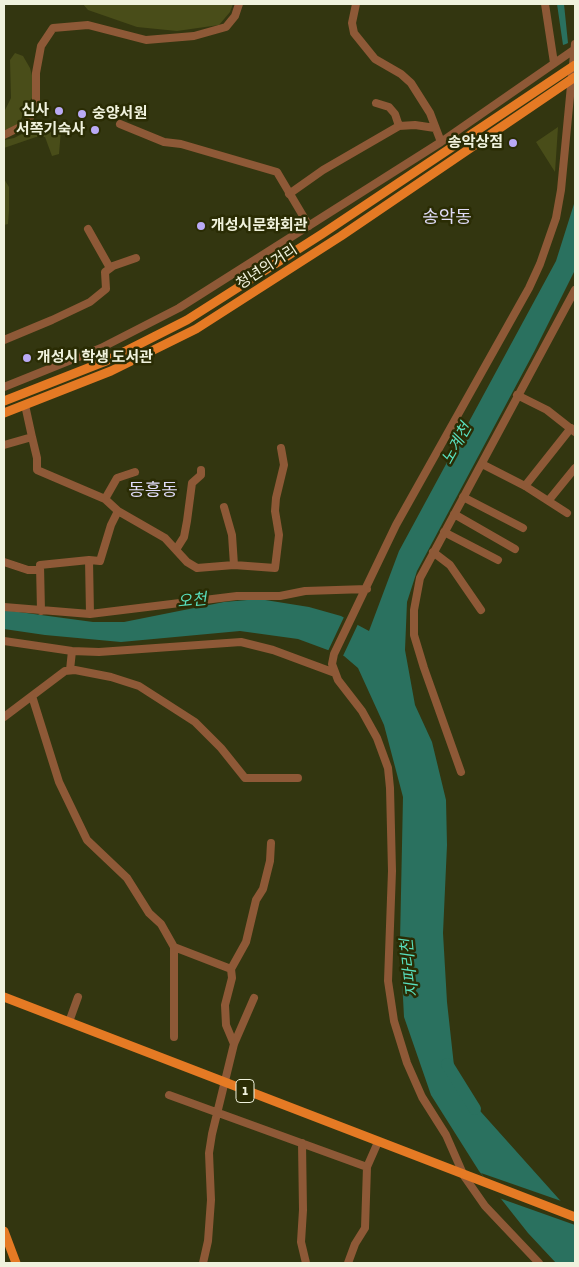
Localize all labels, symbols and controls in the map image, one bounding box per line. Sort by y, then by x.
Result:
place label: 신사 [21,102,49,120]
marker: 신사 [53,105,65,117]
place label: 숭양서원 [92,105,147,123]
marker: 숭양서원 [76,108,88,120]
place label: 서쪽기숙사 [16,121,85,139]
marker: 서쪽기숙사 [89,124,101,136]
place label: 송악상점 [448,134,503,152]
marker: 송악상점 [507,137,519,149]
district label: 송악동 [422,207,472,229]
place label: 개성시문화회관 [211,217,308,235]
marker: 개성시문화회관 [195,220,207,232]
street label: 청년의거리 [233,241,301,293]
place label: 개성시 학생 도서관 [37,349,153,367]
marker: 개성시 학생 도서관 [21,352,33,364]
water label: 노계천 [438,420,476,468]
district label: 동흥동 [128,480,178,502]
water label: 오천 [176,590,208,612]
water label: 지파리천 [397,938,423,998]
road number: 1 [236,1080,254,1102]

